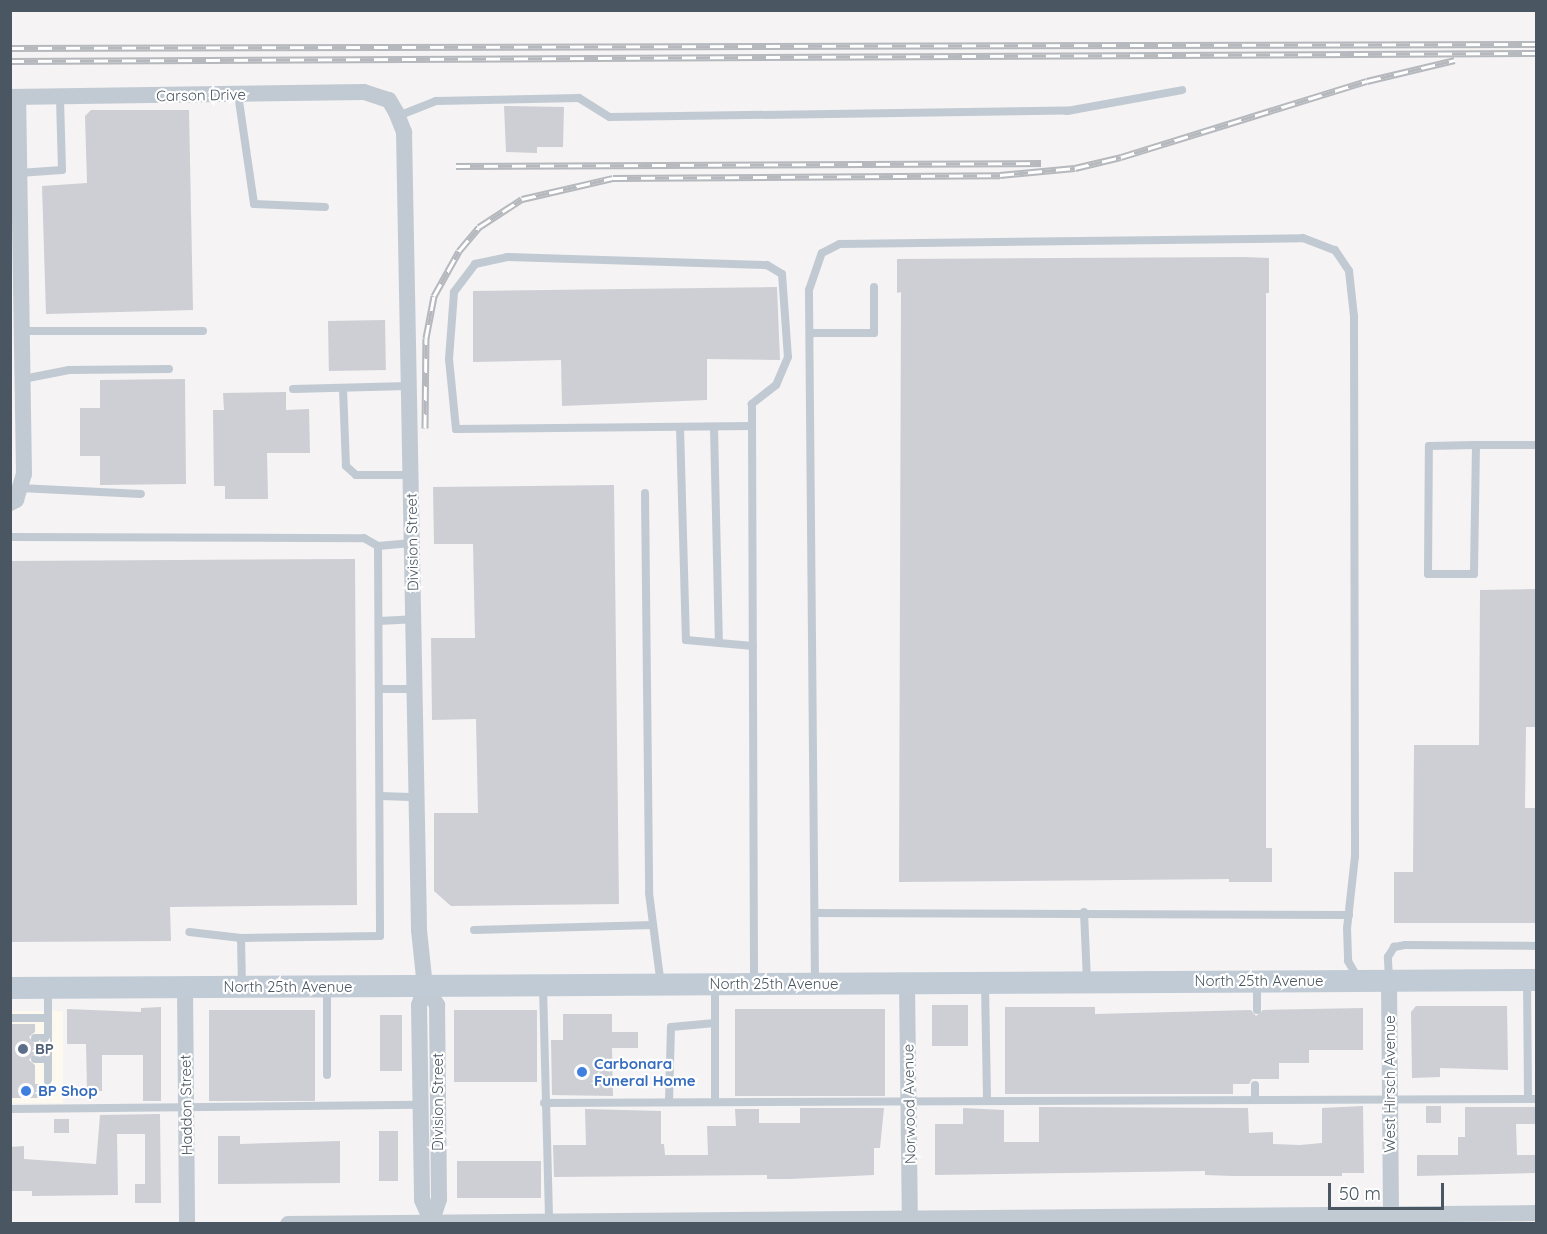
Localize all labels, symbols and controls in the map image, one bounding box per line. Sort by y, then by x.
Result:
street label: Carson Drive [156,85,246,105]
street label: Division Street [402,493,422,591]
street label: North 25th Avenue [1195,972,1323,990]
street label: North 25th Avenue [710,975,838,993]
street label: North 25th Avenue [224,978,352,996]
street label: West Hirsch Avenue [1381,1015,1399,1153]
place label: BP [35,1040,54,1058]
marker: BP [16,1042,30,1056]
street label: Norwood Avenue [899,1044,919,1164]
street label: Division Street [429,1053,447,1151]
street label: Haddon Street [176,1054,196,1156]
place label: Carbonara Funeral Home [594,1054,696,1089]
marker: Carbonara Funeral Home [575,1065,589,1079]
place label: BP Shop [38,1082,98,1100]
marker: BP Shop [19,1084,33,1098]
scale bar [1331,1171,1446,1209]
text: 50 m [1339,1182,1381,1205]

